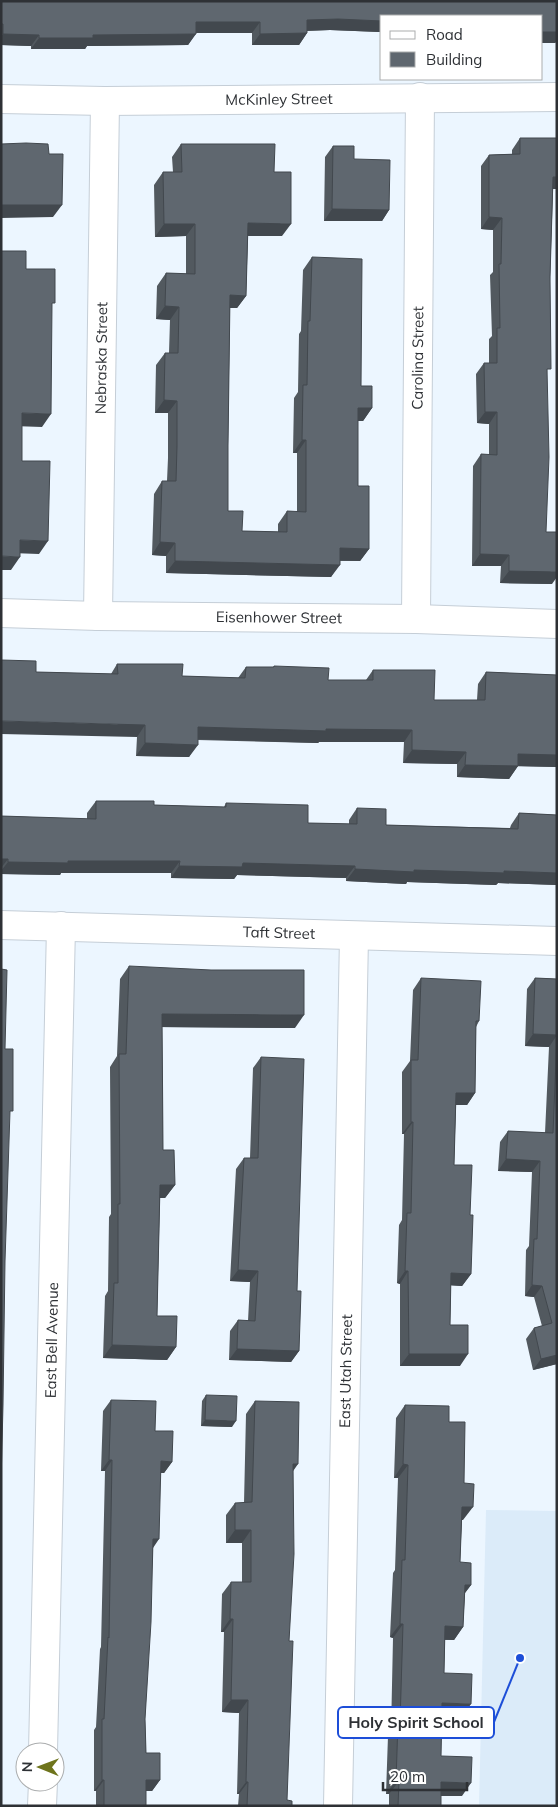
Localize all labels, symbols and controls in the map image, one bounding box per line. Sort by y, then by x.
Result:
legend [380,15,543,80]
text: Road [426,25,463,44]
text: Building [426,50,482,69]
street label: McKinley Street [225,89,333,109]
street label: Nebraska Street [91,302,111,414]
street label: Carolina Street [408,306,427,410]
street label: Eisenhower Street [216,607,342,627]
street label: Taft Street [242,922,315,943]
street label: East Bell Avenue [41,1282,62,1398]
street label: East Utah Street [335,1314,356,1428]
callout: Holy Spirit School [338,1707,494,1738]
text: Holy Spirit School [348,1712,484,1732]
north arrow [15,1742,65,1792]
scale bar [383,1760,467,1792]
text: N [18,1761,36,1772]
text: 20 m [390,1767,425,1786]

